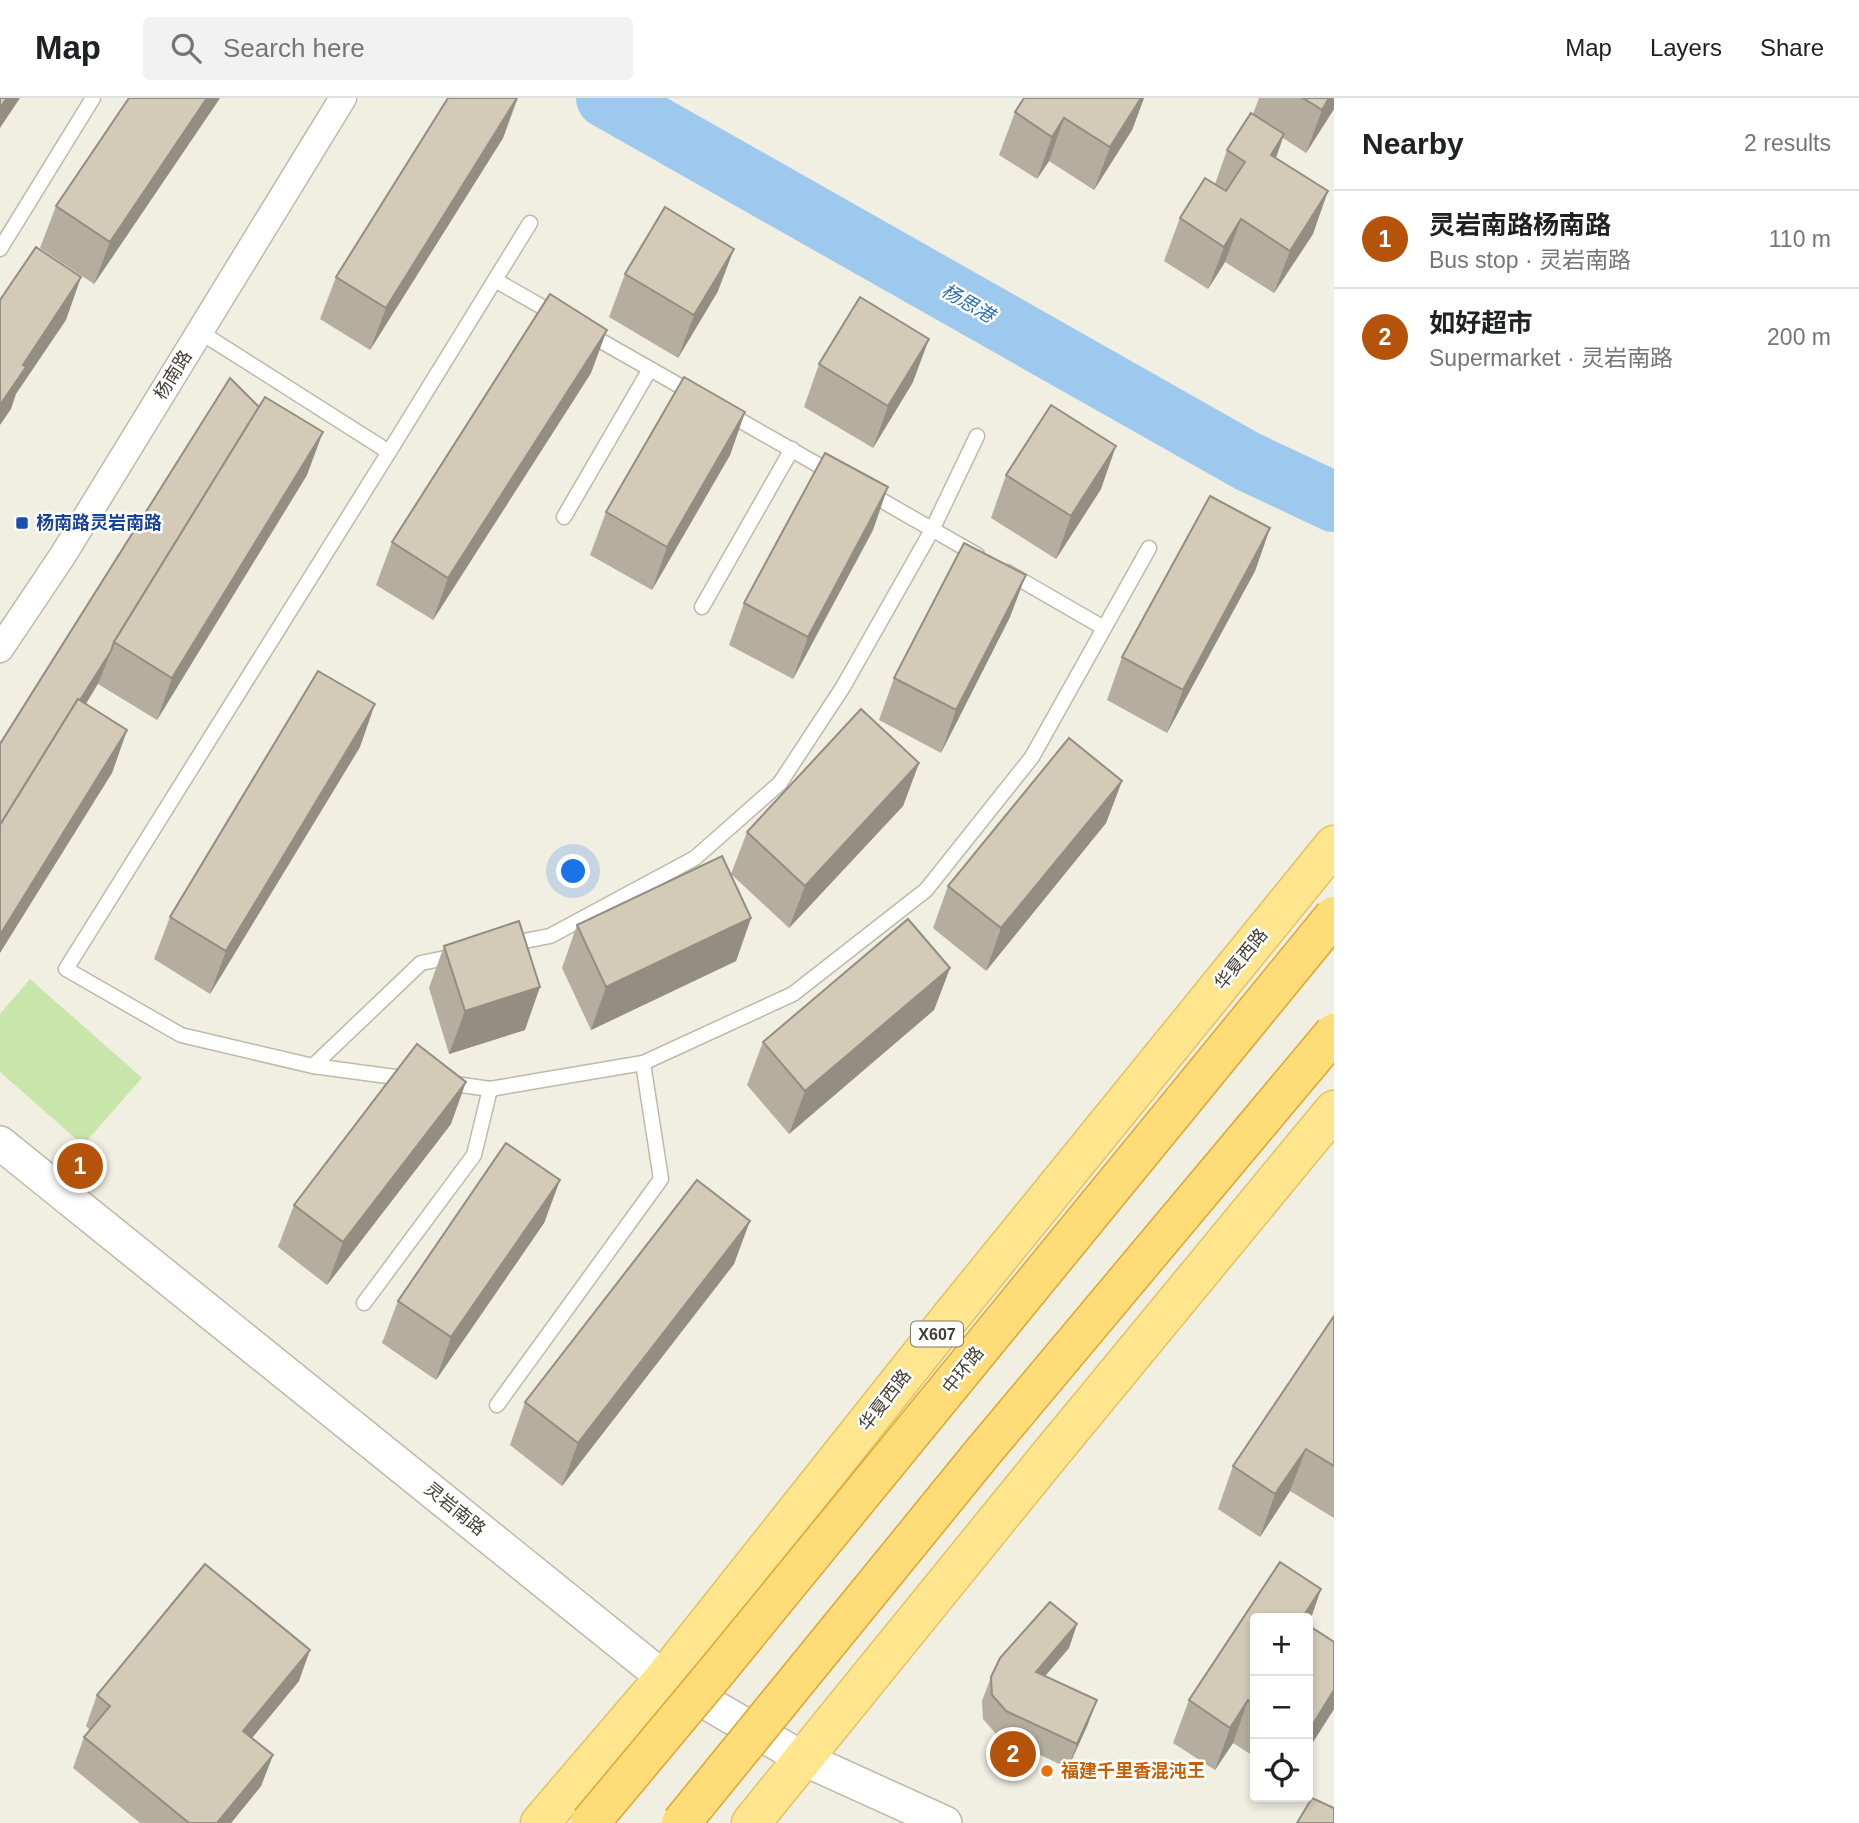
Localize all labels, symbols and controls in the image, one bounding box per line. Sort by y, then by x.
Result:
search box [143,17,633,80]
text: Map [35,29,101,66]
icon: search [167,29,205,67]
text: Search here [223,33,365,63]
text: Map [1565,34,1612,61]
text: Layers [1650,34,1722,61]
text: Share [1760,34,1824,61]
text: Nearby [1362,127,1464,160]
text: 2 results [1744,130,1831,156]
text: 灵岩南路杨南路 [1429,210,1611,240]
text: 1 [1379,226,1391,252]
text: 110 m [1769,226,1831,252]
text: Bus stop · 灵岩南路 [1429,247,1631,273]
water label: 杨思港 [938,280,1001,328]
text: 如好超市 [1429,308,1533,338]
text: 2 [1379,324,1391,350]
text: 200 m [1767,324,1831,350]
text: Supermarket · 灵岩南路 [1429,345,1673,371]
street label: 杨南路 [150,347,196,403]
place label: 杨南路灵岩南路 [36,513,162,533]
marker: 杨南路灵岩南路 [14,515,30,531]
your location [556,854,590,888]
street label: 华夏西路 [1211,925,1271,993]
pin: 1 [57,1140,103,1192]
road number: X607 [911,1322,963,1346]
street label: 中环路 [938,1343,988,1397]
street label: 华夏西路 [855,1365,915,1435]
street label: 灵岩南路 [421,1479,489,1539]
map controls [1250,1613,1313,1802]
button: + [1250,1613,1313,1676]
button: − [1250,1676,1313,1739]
pin: 2 [990,1728,1036,1780]
button: locate [1250,1739,1313,1802]
place label: 福建千里香混沌王 [1061,1761,1205,1781]
marker: 福建千里香混沌王 [1039,1763,1055,1779]

